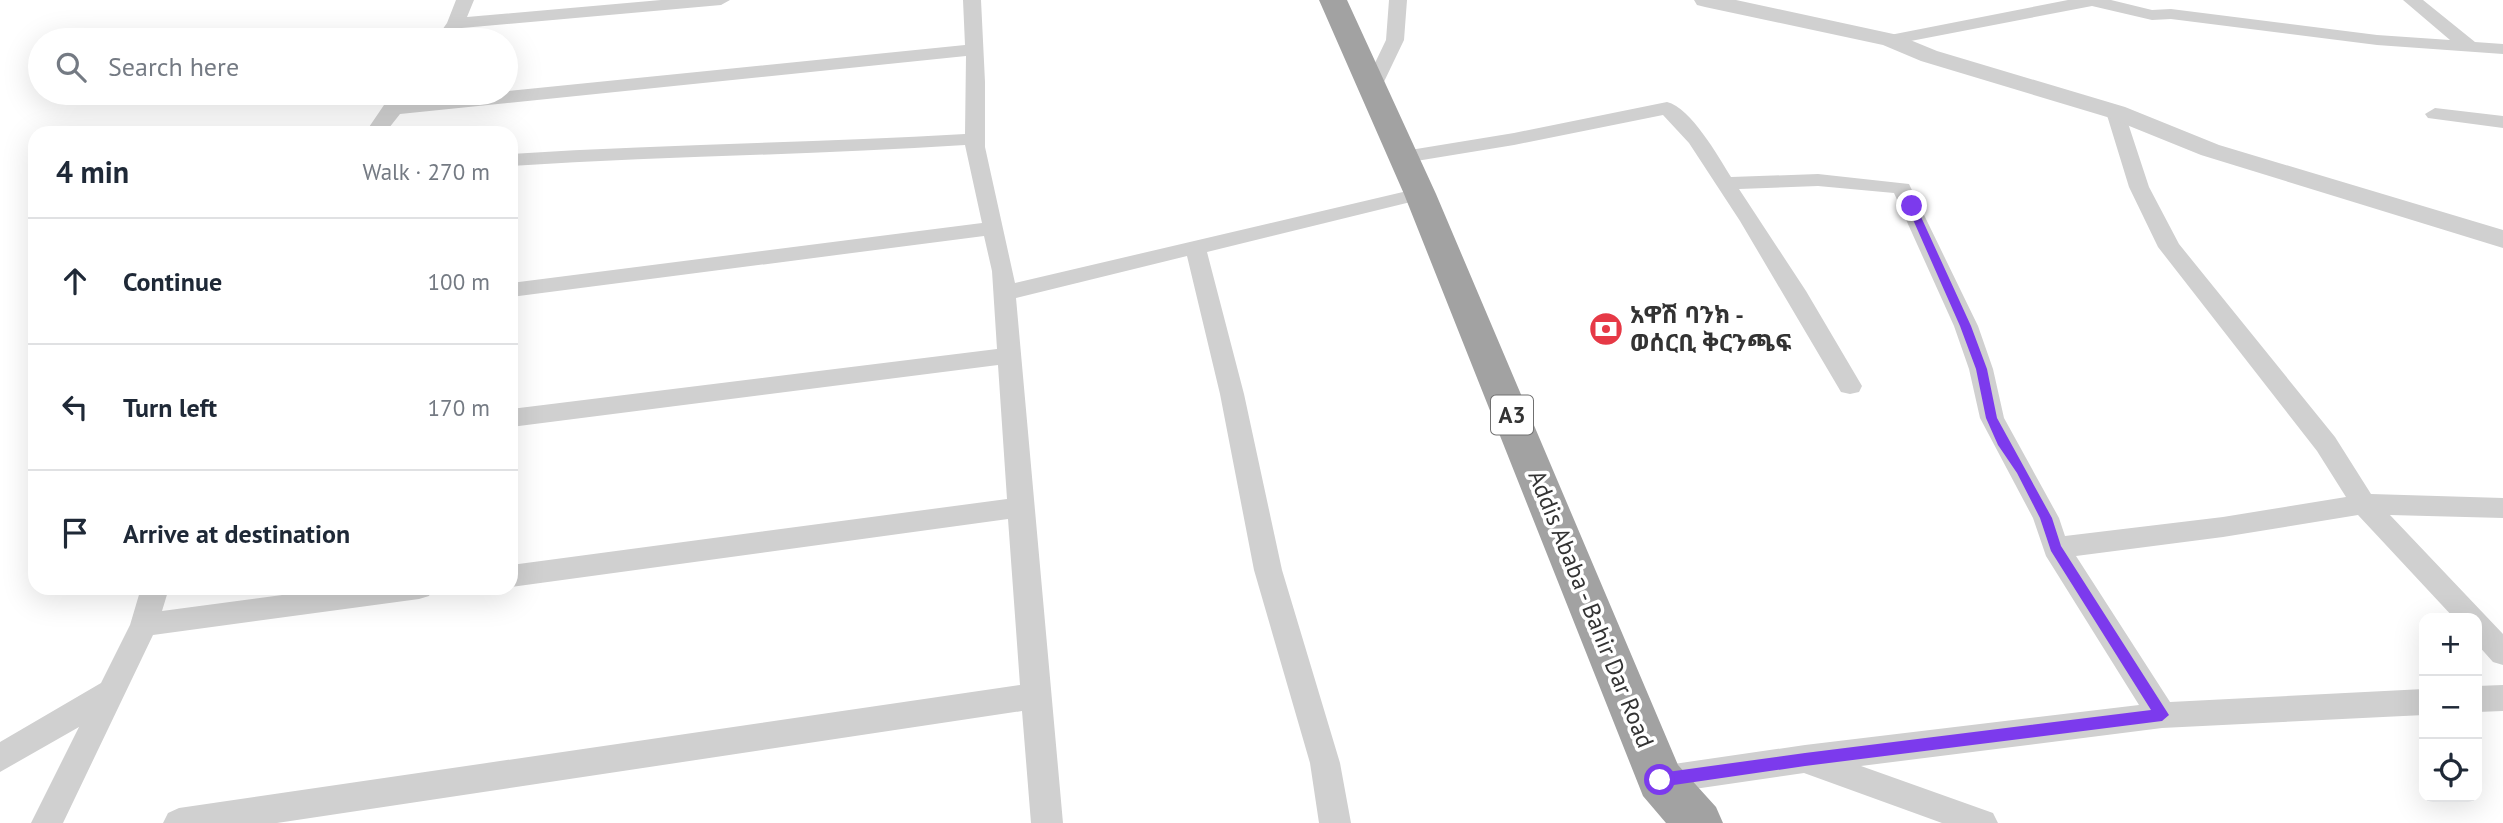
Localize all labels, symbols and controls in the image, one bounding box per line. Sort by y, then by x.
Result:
search box [28,28,518,105]
icon: search [52,48,90,86]
text: Search here [108,50,239,83]
text: 4 min [56,152,129,191]
text: Walk · 270 m [363,157,490,186]
route end [1896,190,1927,221]
icon: ahead [56,262,94,300]
text: Continue [123,265,222,298]
text: 100 m [428,267,490,296]
place label: አዋሽ ባንክ - ወሰርቢ ቅርንጫፍ [1630,299,1791,358]
bank icon: አዋሽ ባንክ - ወሰርቢ ቅርንጫፍ [1587,310,1625,348]
icon: left [56,388,94,426]
text: Turn left [123,391,217,424]
text: 170 m [428,393,490,422]
road number: A3 [1491,396,1533,434]
street label: Addis Ababa - Bahir Dar Road [1522,466,1661,752]
icon: arrive [56,514,94,552]
text: Arrive at destination [123,517,350,550]
map controls [2419,613,2482,802]
button: + [2419,613,2482,676]
button: − [2419,676,2482,739]
button: locate [2419,739,2482,802]
route start [1644,764,1675,795]

